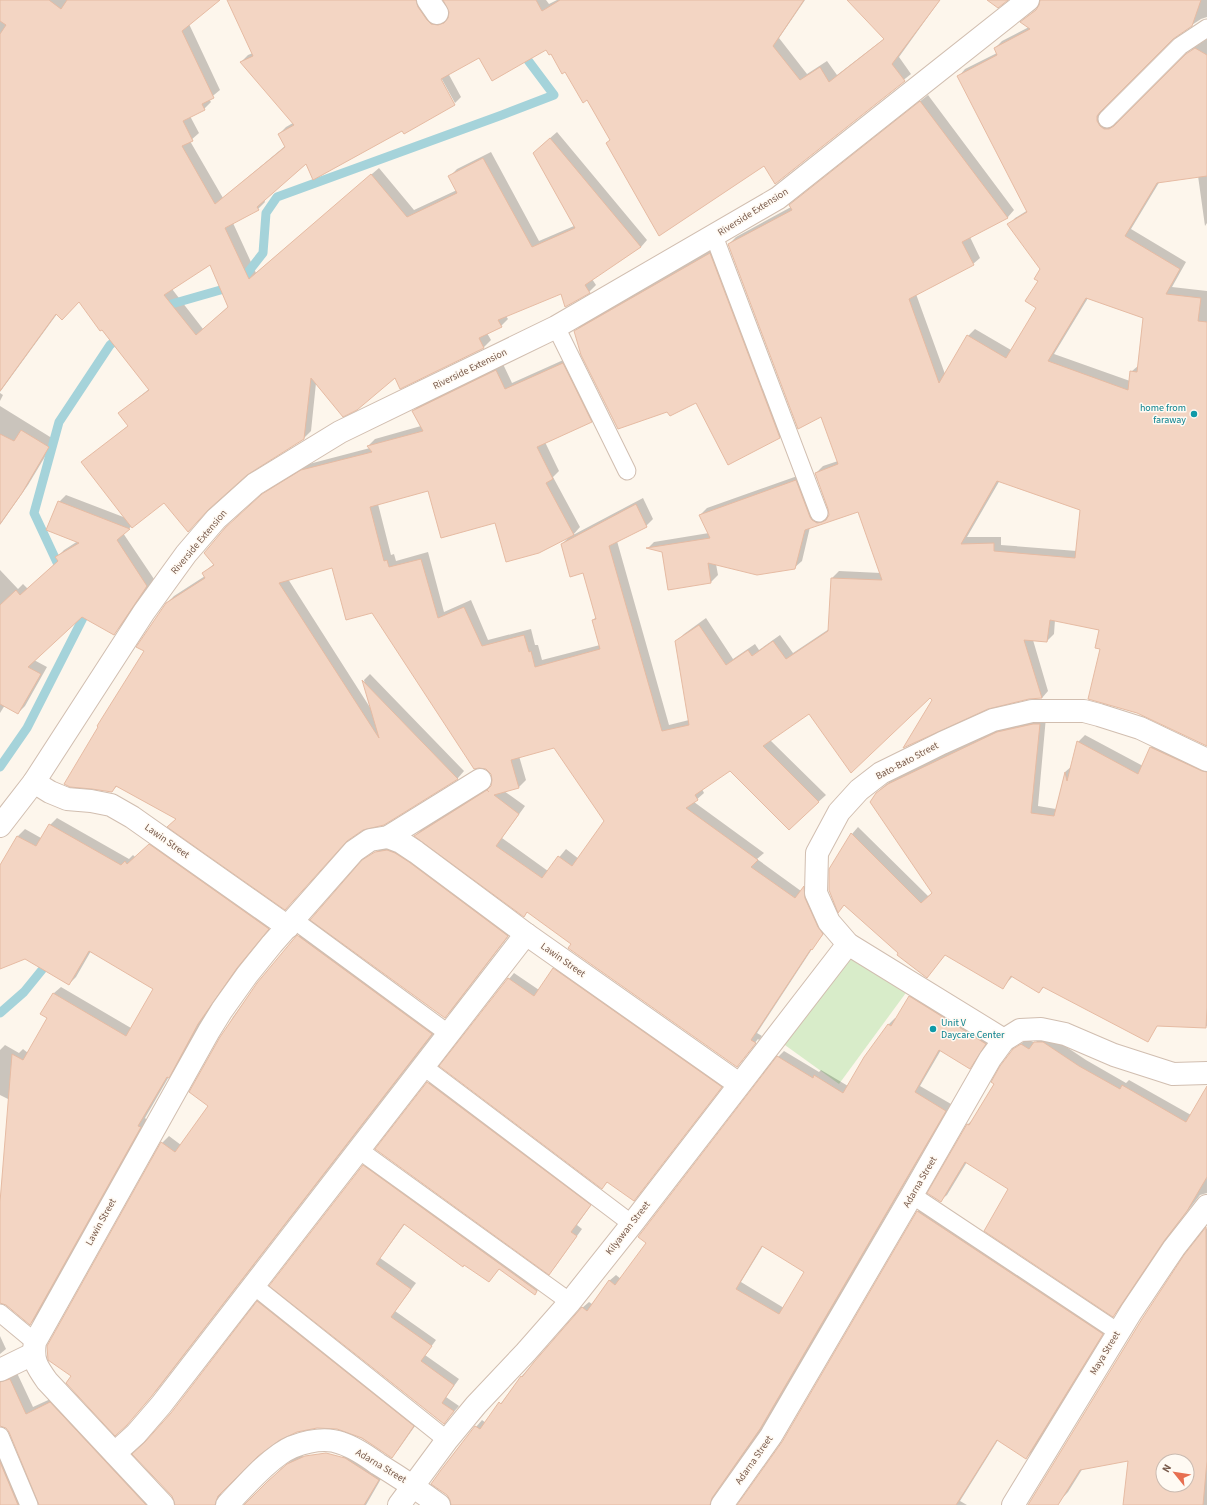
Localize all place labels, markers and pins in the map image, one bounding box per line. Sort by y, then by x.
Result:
place label: home from faraway [1140,401,1186,427]
marker: home from faraway [1189,409,1199,419]
place label: Unit V Daycare Center [941,1016,1005,1042]
marker: Unit V Daycare Center [928,1024,938,1034]

